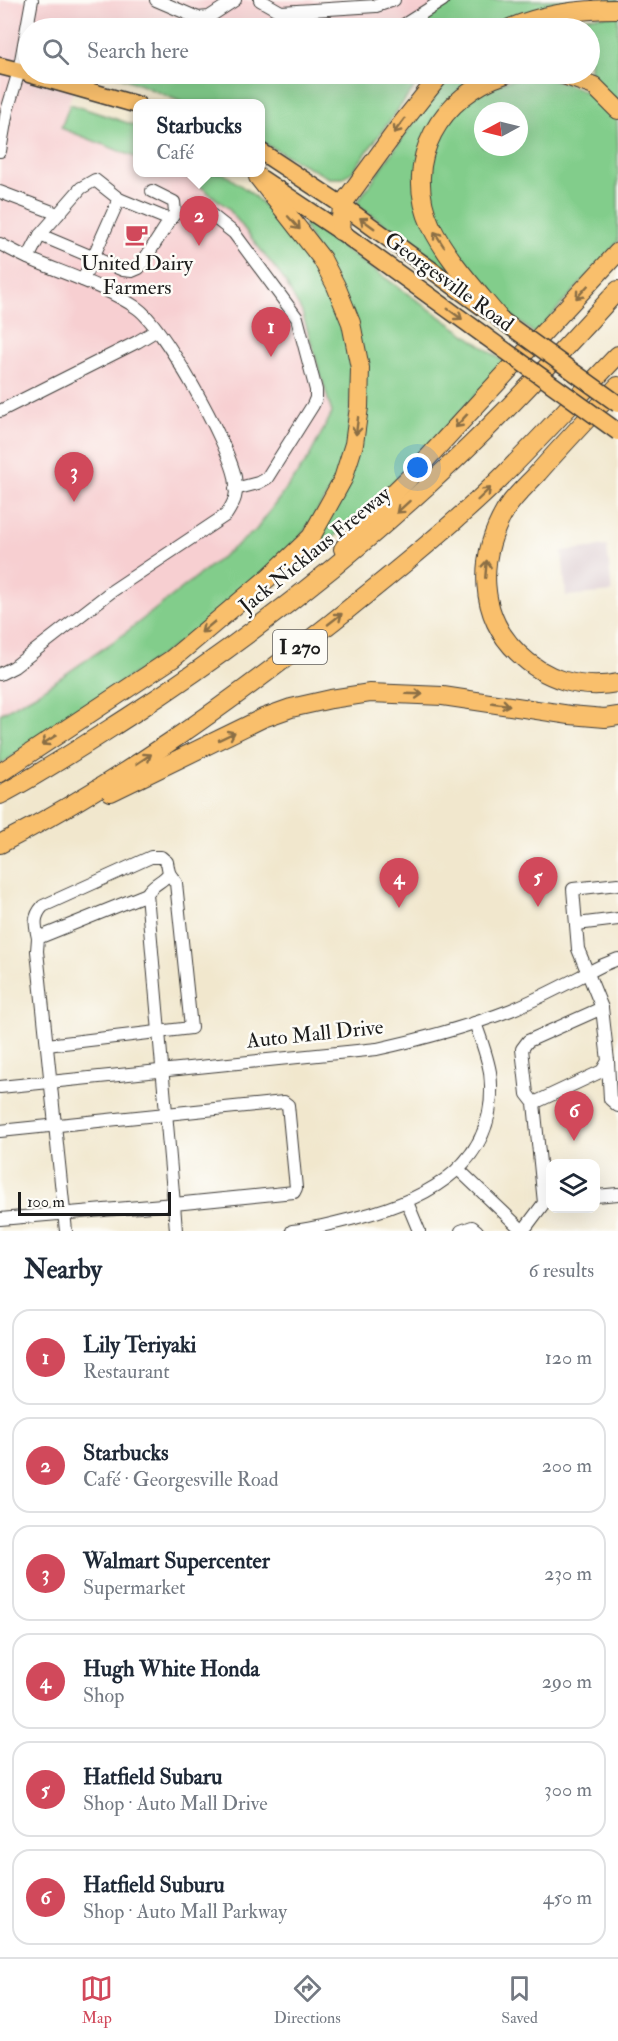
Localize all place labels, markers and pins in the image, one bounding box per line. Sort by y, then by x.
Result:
pin: 2 [180,196,218,246]
cafe icon: United Dairy Farmers [124,222,150,248]
place label: United Dairy Farmers [81,250,194,301]
pin: 1 [252,308,290,357]
pin: 3 [54,452,94,502]
pin: 4 [380,858,418,908]
pin: 5 [518,858,558,907]
pin: 6 [554,1092,594,1141]

